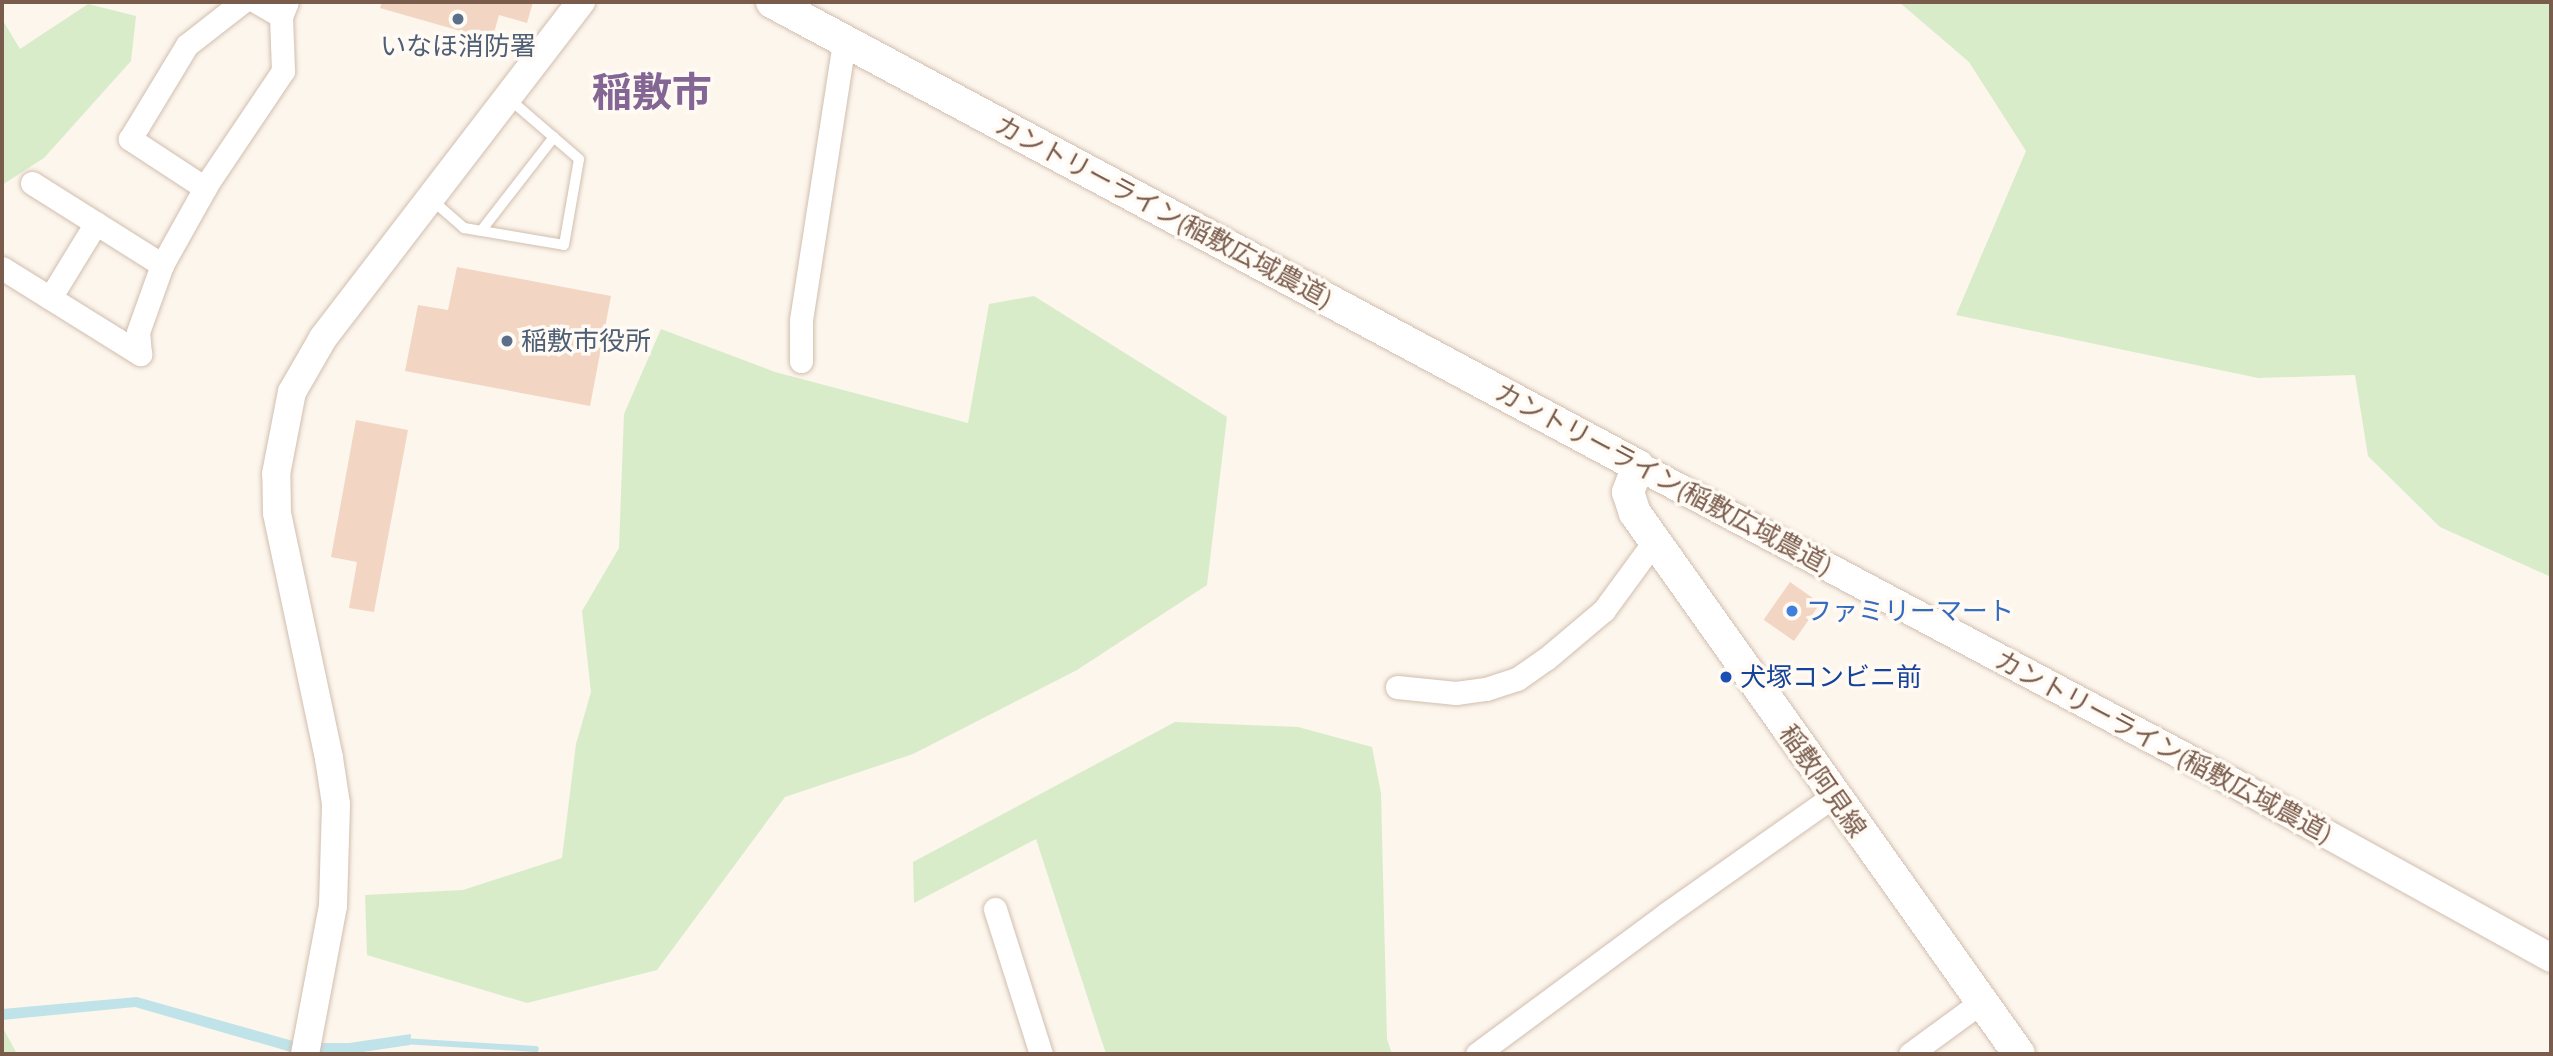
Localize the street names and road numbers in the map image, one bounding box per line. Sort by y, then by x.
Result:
street label: カントリーライン(稲敷広域農道) [990,109,1336,313]
street label: カントリーライン(稲敷広域農道) [1490,376,1836,580]
street label: カントリーライン(稲敷広域農道) [1990,644,2336,848]
street label: 稲敷阿見線 [1773,719,1873,843]

